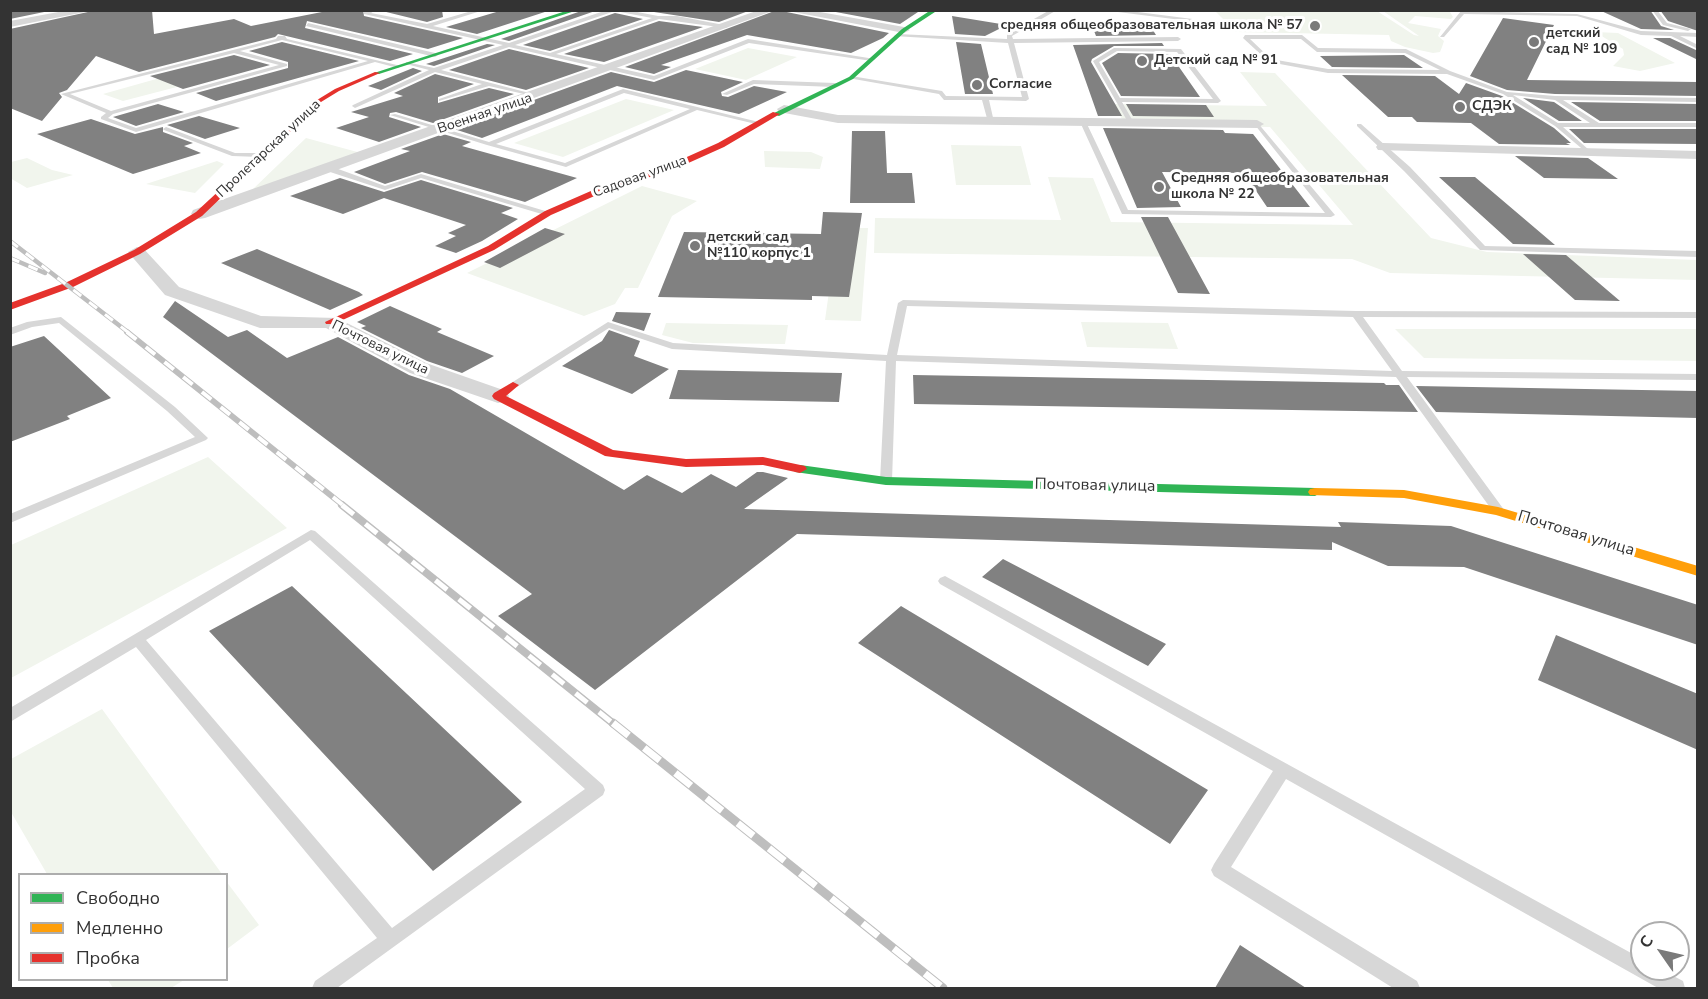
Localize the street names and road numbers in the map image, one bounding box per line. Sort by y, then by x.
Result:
street label: Военная улица [435,90,535,138]
street label: Пролетарская улица [214,96,324,202]
street label: Садовая улица [591,152,689,202]
street label: Почтовая улица [329,317,431,379]
street label: Почтовая улица [1034,475,1156,497]
street label: Почтовая улица [1515,507,1637,561]

